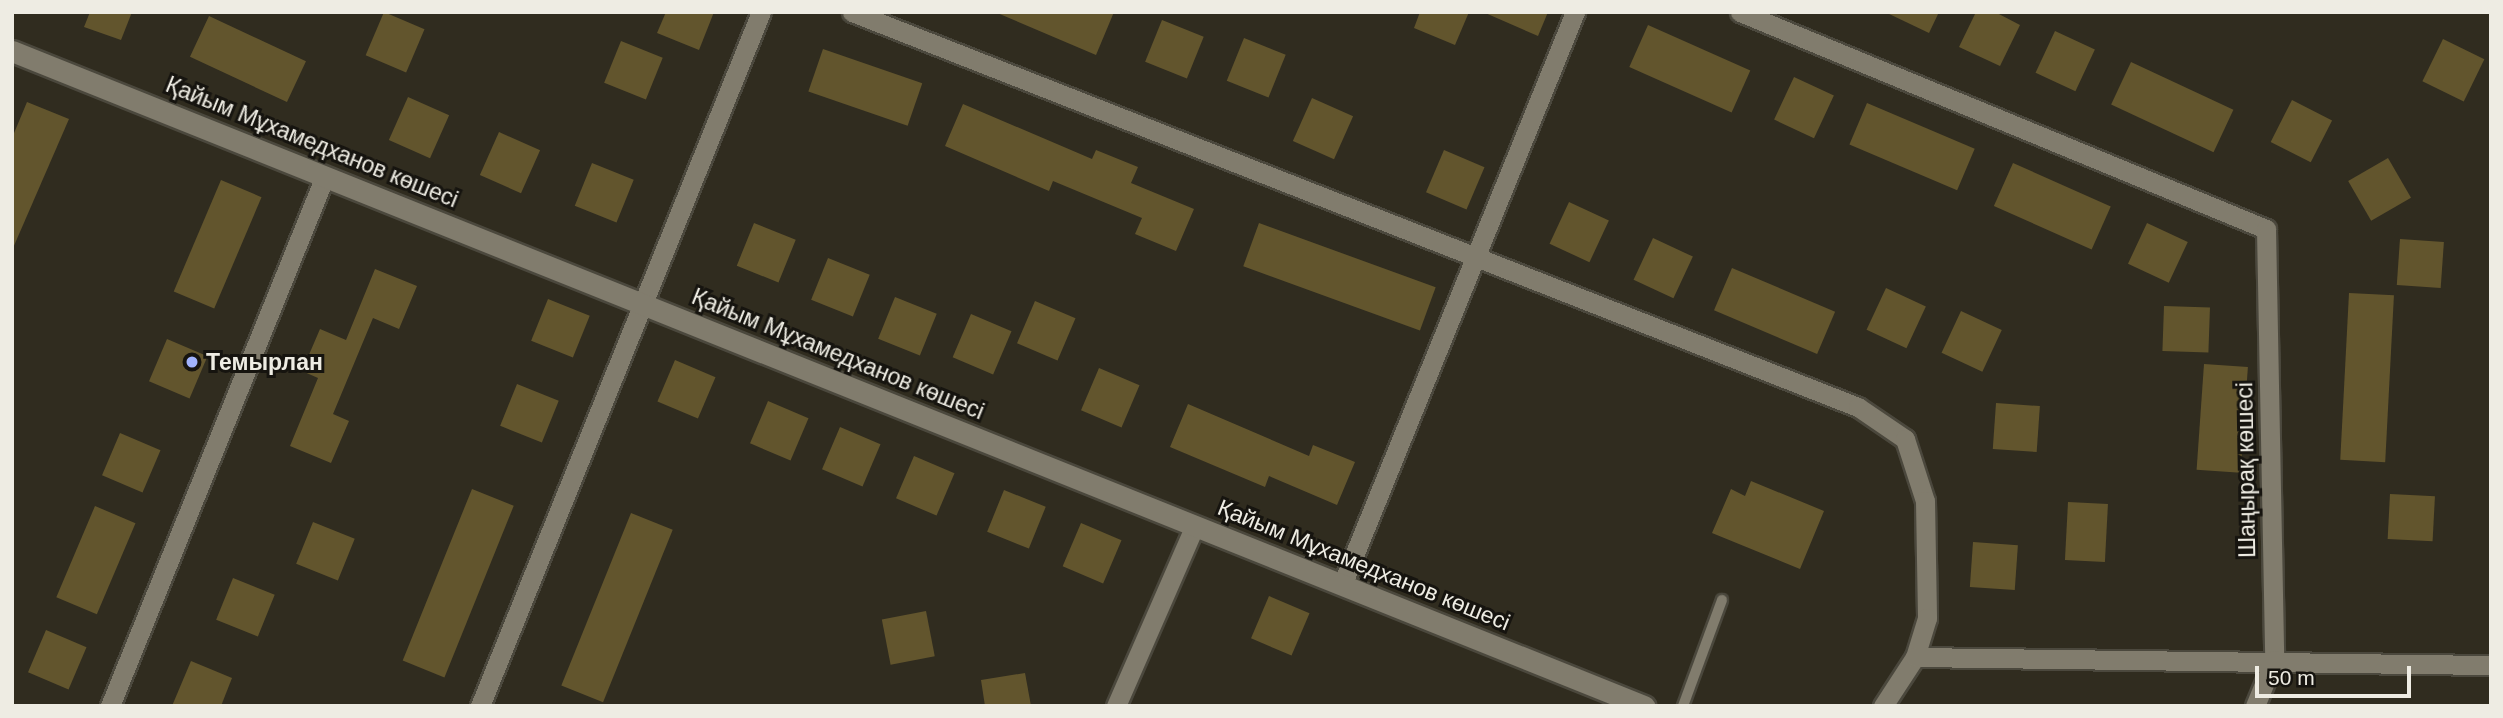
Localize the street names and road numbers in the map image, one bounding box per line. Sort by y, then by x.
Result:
street label: Қайым Мұхамедханов көшесі [162,71,462,213]
street label: Қайым Мұхамедханов көшесі [688,283,988,425]
street label: Шаңырақ көшесі [2231,382,2261,558]
street label: Қайым Мұхамедханов көшесі [1214,494,1514,636]

